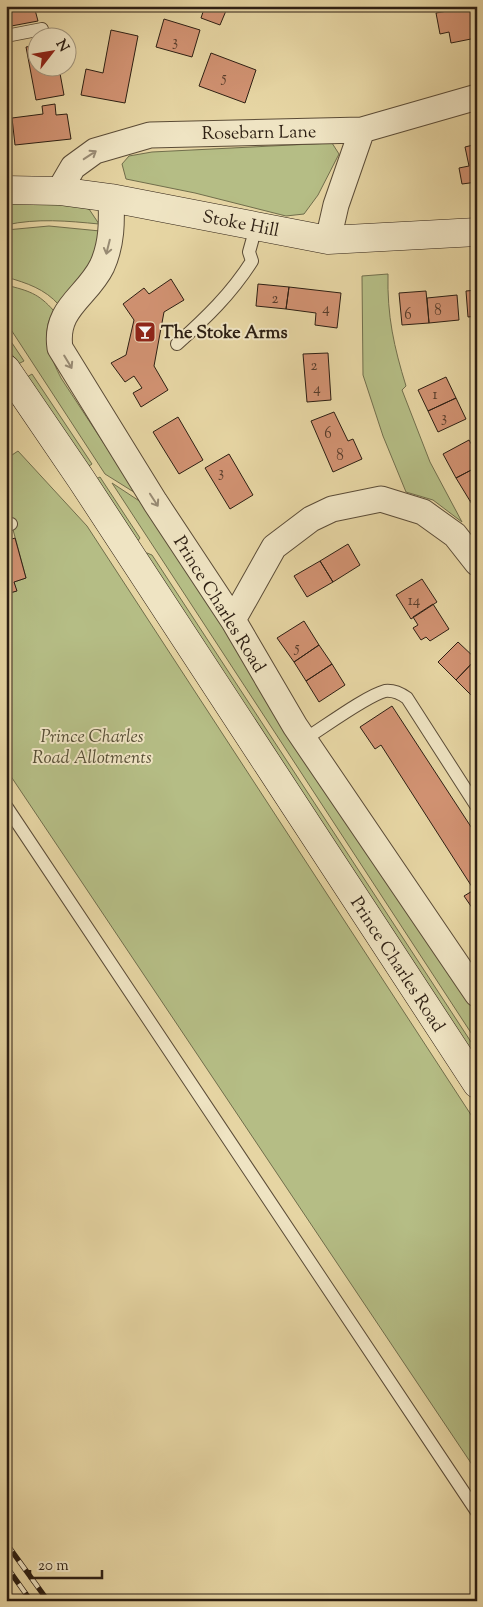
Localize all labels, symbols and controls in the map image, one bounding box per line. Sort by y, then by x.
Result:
north arrow [28,28,78,78]
house number: 3 [172,32,178,53]
text: N [50,36,73,56]
house number: 5 [220,68,227,89]
street label: Rosebarn Lane [201,120,317,148]
one-way arrow [83,150,97,160]
street label: Stoke Hill [200,205,281,245]
one-way arrow [103,238,112,254]
house number: 2 [271,289,279,310]
house number: 4 [322,299,330,320]
house number: 8 [434,301,442,322]
house number: 6 [404,305,412,326]
bar icon: The Stoke Arms [133,320,157,344]
place label: The Stoke Arms [161,321,288,347]
one-way arrow [64,355,74,369]
house number: 2 [310,356,318,377]
house number: 4 [313,379,321,400]
house number: 1 [432,385,438,406]
house number: 3 [441,408,447,429]
house number: 6 [324,424,332,445]
house number: 8 [336,446,344,467]
house number: 3 [218,463,224,484]
one-way arrow [149,493,159,507]
street label: Prince Charles Road [166,532,271,679]
house number: 14 [408,591,421,612]
house number: 5 [293,638,300,659]
park label: Prince Charles Road Allotments [32,725,152,772]
street label: Prince Charles Road [343,892,450,1038]
scale bar [30,1547,102,1579]
text: 20 m [38,1556,69,1577]

